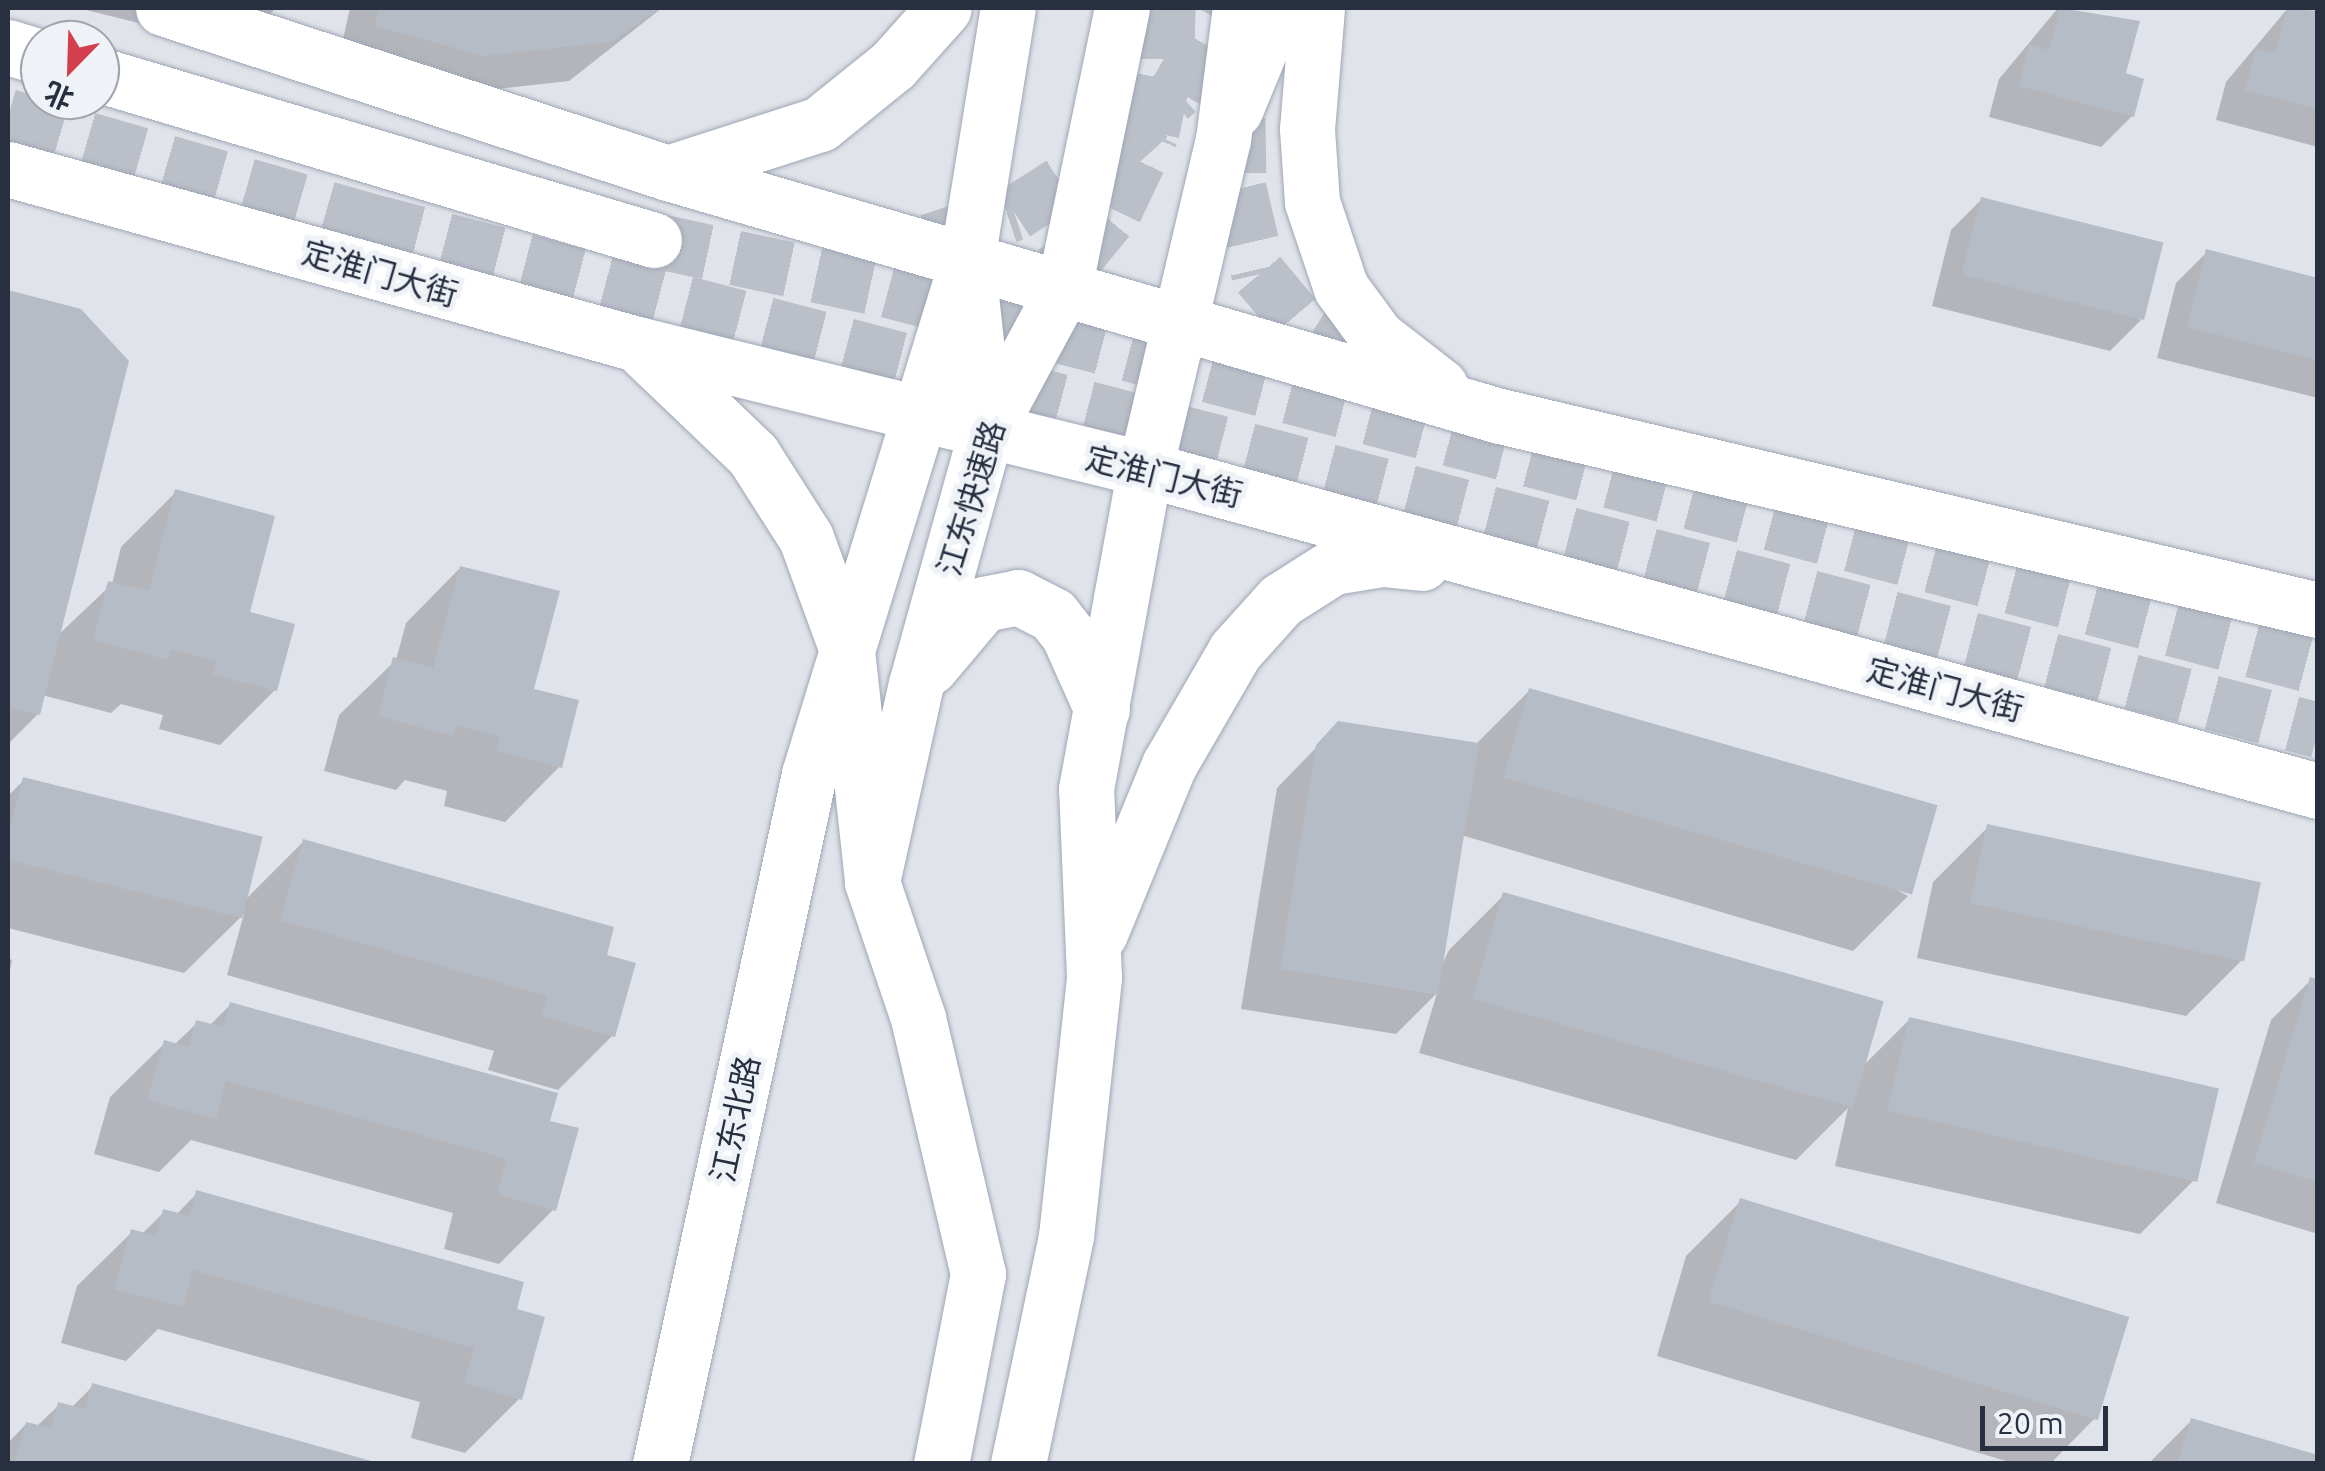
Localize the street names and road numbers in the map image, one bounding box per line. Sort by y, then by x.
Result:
street label: 定淮门大街 [298,232,462,314]
street label: 江东快速路 [929,416,1013,580]
street label: 定淮门大街 [1082,438,1246,514]
street label: 定淮门大街 [1863,650,2027,728]
street label: 江东北路 [703,1052,767,1186]

